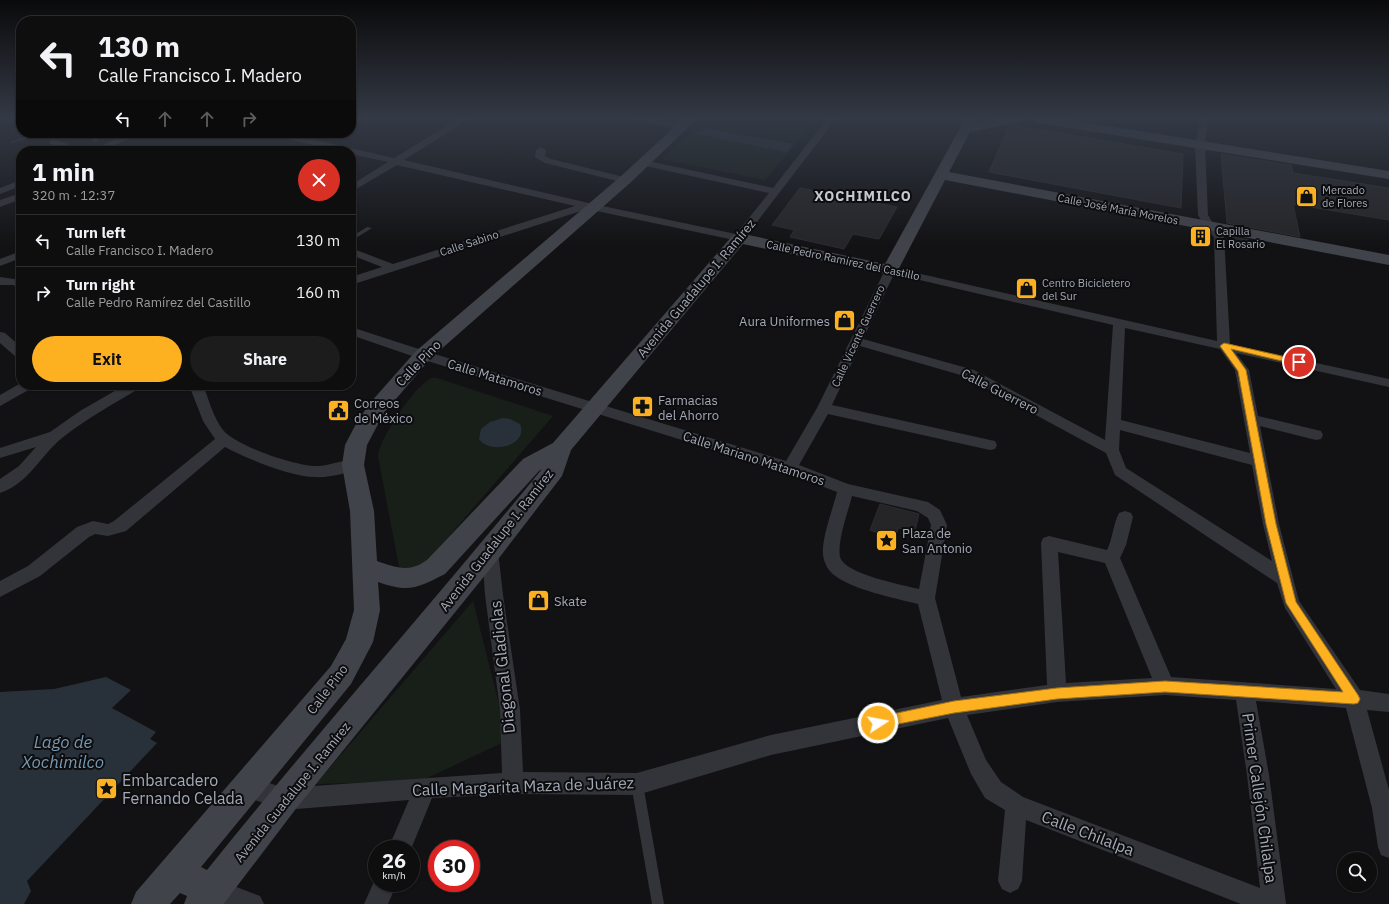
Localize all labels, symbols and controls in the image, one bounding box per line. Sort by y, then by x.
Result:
text: 130 m [98,28,180,65]
icon: left [32,32,84,84]
text: Calle Francisco I. Madero [98,64,302,87]
icon: left [112,108,134,130]
icon: ahead [154,108,176,130]
icon: ahead [196,108,218,130]
icon: right [238,108,260,130]
text: 1 min [32,156,95,188]
button: close [298,159,340,201]
shop icon: Mercado de Flores [1294,183,1320,209]
place label: Mercado de Flores [1322,183,1368,210]
text: 320 m · 12:37 [32,187,115,204]
district label: XOCHIMILCO [814,187,912,205]
street label: Calle José María Morelos [1056,190,1180,228]
street label: Avenida Guadalupe I. Ramírez [633,216,759,361]
text: Turn left [66,223,126,242]
building icon: Capilla El Rosario [1188,224,1214,250]
place label: Capilla El Rosario [1216,224,1265,251]
street label: Calle Sabino [438,227,500,259]
icon: left [32,230,54,252]
text: 130 m [296,231,340,250]
street label: Calle Pedro Ramírez del Castillo [765,237,921,283]
text: Calle Francisco I. Madero [66,242,213,259]
text: Turn right [66,275,135,294]
shop icon: Centro Bicicletero del Sur [1014,276,1040,302]
place label: Centro Bicicletero del Sur [1042,276,1131,303]
icon: right [32,282,54,304]
text: 160 m [296,283,340,302]
street label: Calle Vicente Guerrero [828,283,888,389]
text: Calle Pedro Ramírez del Castillo [66,294,251,311]
shop icon: Aura Uniformes [832,308,858,334]
place label: Aura Uniformes [739,313,830,330]
button: Exit [32,336,182,382]
button: Share [190,336,340,382]
street label: Calle Pino [392,337,445,390]
pin [1282,345,1316,379]
icon: arrive [1288,351,1310,373]
street label: Calle Matamoros [445,355,544,400]
street label: Calle Guerrero [958,365,1041,418]
place label: Farmacias del Ahorro [658,392,719,424]
pharmacy icon: Farmacias del Ahorro [630,394,656,420]
place label: Correos de México [354,395,413,427]
public building icon: Correos de México [326,397,352,423]
street label: Calle Mariano Matamoros [681,427,827,489]
street label: Avenida Guadalupe I. Ramírez [436,466,557,615]
place label: Plaza de San Antonio [902,525,972,557]
place icon: Plaza de San Antonio [873,527,899,553]
shop icon: Skate [525,588,551,614]
place label: Skate [554,593,587,610]
street label: Diagonal Gladiolas [485,600,519,734]
street label: Calle Pino [303,661,352,718]
position arrow [857,702,899,744]
street label: Primer Callejón Chilalpa [1238,712,1282,885]
street label: Avenida Guadalupe I. Ramírez [231,719,354,866]
water label: Lago de Xochimilco [21,731,104,773]
place label: Embarcadero Fernando Celada [122,770,244,808]
street label: Calle Margarita Maza de Juárez [412,772,634,800]
place icon: Embarcadero Fernando Celada [93,776,119,802]
street label: Calle Chilalpa [1039,806,1138,860]
speed limit sign: 30 [428,840,480,892]
text: 26 [382,847,406,874]
map controls [1337,852,1377,892]
button: search [1337,852,1377,892]
text: km/h [382,869,406,882]

